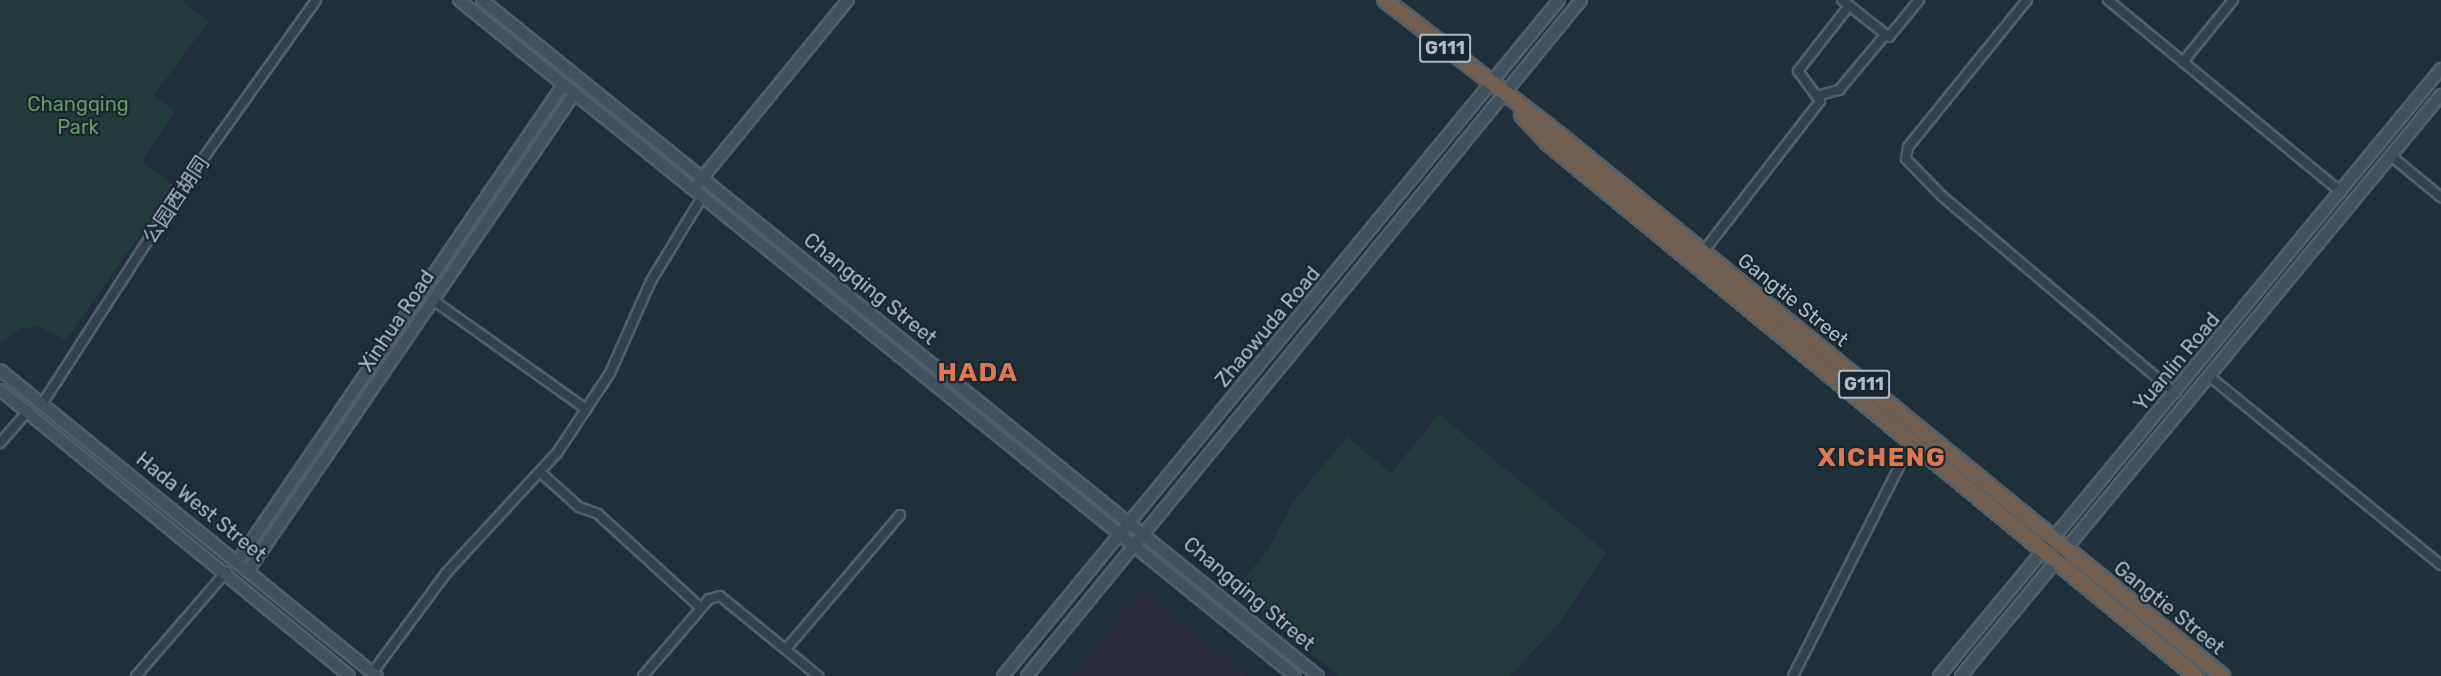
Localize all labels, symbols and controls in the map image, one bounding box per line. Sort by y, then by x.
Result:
road number: G111 [1418,33,1472,63]
park label: Changqing Park [27,92,129,139]
street label: 公园西胡同 [138,152,214,248]
street label: Changqing Street [799,228,941,350]
street label: Gangtie Street [1733,248,1853,352]
street label: Zhaowuda Road [1211,262,1325,392]
street label: Xinhua Road [354,266,440,376]
street label: Yuanlin Road [2129,308,2225,416]
district label: HADA [938,357,1018,389]
road number: G111 [1837,369,1891,399]
district label: XICHENG [1818,442,1946,474]
street label: Hada West Street [131,447,271,567]
street label: Changqing Street [1178,532,1320,656]
street label: Gangtie Street [2109,556,2229,660]

